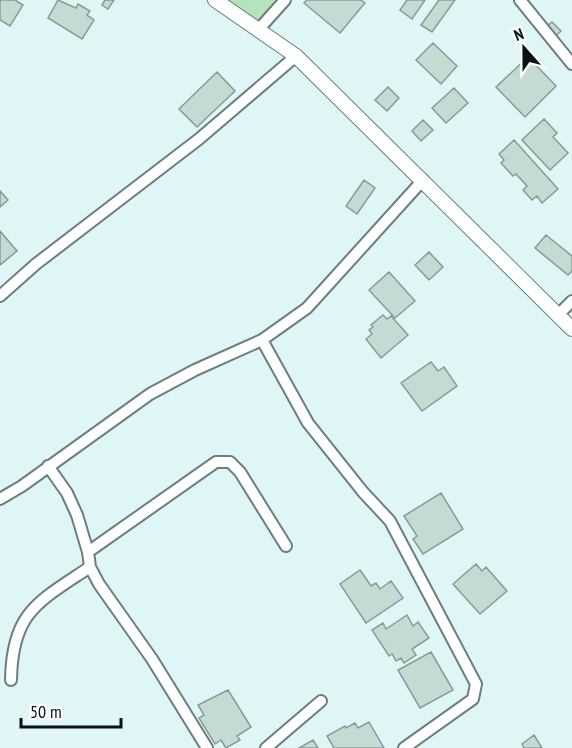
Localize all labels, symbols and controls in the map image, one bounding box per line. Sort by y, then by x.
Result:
north arrow [494,18,554,78]
text: N [511,23,526,45]
scale bar [21,691,122,729]
text: 50 m [30,700,62,723]

